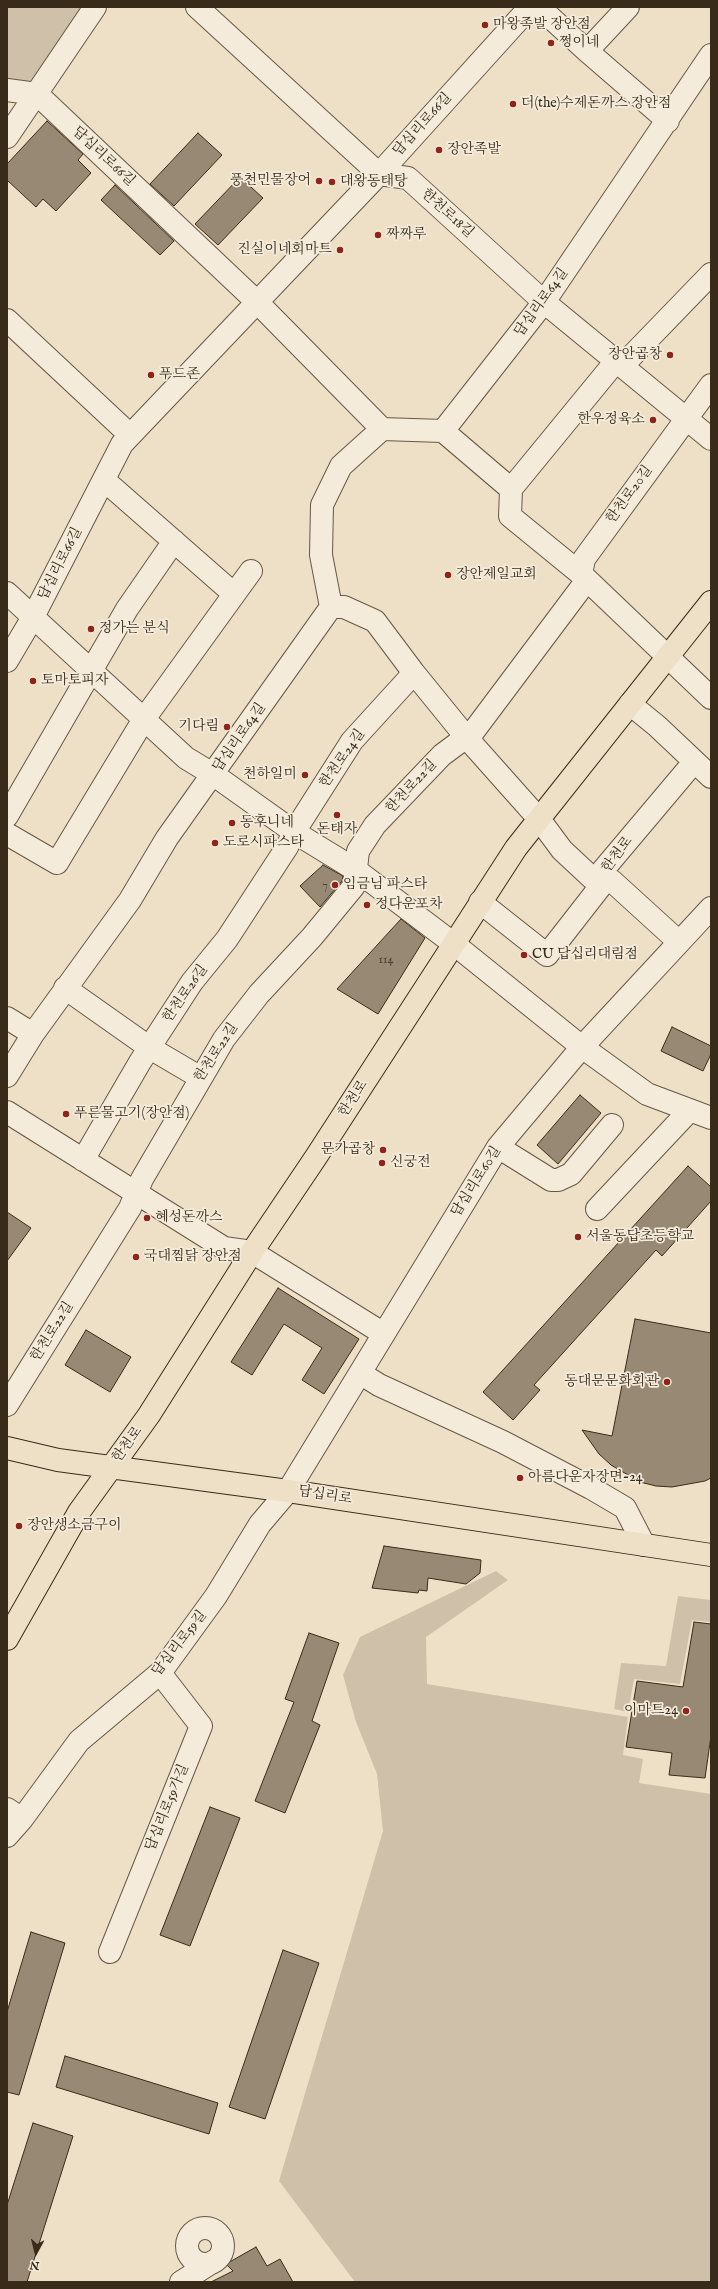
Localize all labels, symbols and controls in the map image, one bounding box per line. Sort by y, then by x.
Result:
place label: 마왕족발 장안점 [493,17,591,33]
marker: 마왕족발 장안점 [480,20,490,30]
place label: 쩡이네 [559,35,600,51]
marker: 쩡이네 [546,38,556,48]
street label: 답십리로66길 [390,90,456,160]
place label: 더(the)수제돈까스 장안점 [521,96,672,112]
marker: 더(the)수제돈까스 장안점 [508,99,518,109]
street label: 답십리로66길 [68,124,138,190]
place label: 장안족발 [447,142,501,158]
marker: 장안족발 [434,145,444,155]
place label: 풍천민물장어 [230,173,311,189]
place label: 대왕동태탕 [340,174,408,190]
marker: 풍천민물장어 [314,176,324,186]
marker: 대왕동태탕 [327,177,337,187]
street label: 한천로18길 [417,186,477,242]
place label: 짜짜루 [386,227,427,243]
marker: 짜짜루 [373,230,383,240]
place label: 진실이네회마트 [237,242,332,258]
marker: 진실이네회마트 [335,245,345,255]
street label: 답십리로64길 [512,266,572,340]
place label: 장안곱창 [608,347,662,363]
marker: 장안곱창 [665,350,675,360]
place label: 푸드존 [159,367,200,383]
marker: 푸드존 [146,370,156,380]
place label: 한우정육소 [577,412,645,428]
marker: 한우정육소 [648,415,658,425]
street label: 한천로20길 [603,463,657,527]
street label: 답십리로66길 [35,525,87,603]
place label: 장안제일교회 [456,567,537,583]
marker: 장안제일교회 [443,570,453,580]
place label: 정가는 분식 [99,621,170,637]
marker: 정가는 분식 [86,624,96,634]
place label: 토마토피자 [41,673,109,689]
marker: 토마토피자 [28,676,38,686]
street label: 답십리로64길 [210,700,270,776]
place label: 기다림 [178,719,219,735]
marker: 기다림 [222,722,232,732]
street label: 한천로24길 [317,727,369,791]
street label: 한천로22길 [383,757,441,817]
place label: 천하일미 [243,767,297,783]
marker: 천하일미 [300,770,310,780]
marker: 돈태자 [332,810,342,820]
place label: 동후니네 [240,815,294,831]
marker: 동후니네 [227,818,237,828]
place label: 돈태자 [317,822,357,838]
street label: 한천로 [599,834,637,876]
place label: 도로시파스타 [223,835,304,851]
marker: 도로시파스타 [210,838,220,848]
place label: 임금님 파스타 [343,877,427,893]
house number: 7 [322,880,328,894]
marker: 임금님 파스타 [330,880,340,890]
place label: 정다운포차 [375,897,443,913]
marker: 정다운포차 [362,900,372,910]
place label: CU 답십리대림점 [532,947,638,963]
marker: CU 답십리대림점 [519,950,529,960]
house number: 114 [379,954,393,968]
street label: 한천로26길 [160,962,212,1026]
street label: 한천로22길 [192,1020,242,1086]
street label: 한천로 [336,1077,372,1121]
place label: 푸른물고기(장안점) [74,1106,189,1122]
marker: 푸른물고기(장안점) [61,1109,71,1119]
place label: 문가곱창 [321,1142,375,1158]
street label: 답십리로60길 [449,1143,505,1221]
marker: 문가곱창 [378,1145,388,1155]
place label: 신궁전 [390,1155,431,1171]
marker: 신궁전 [377,1158,387,1168]
place label: 혜성돈까스 [155,1210,223,1226]
marker: 혜성돈까스 [142,1213,152,1223]
place label: 서울동답초등학교 [586,1229,694,1245]
marker: 서울동답초등학교 [573,1232,583,1242]
place label: 국대찜닭 장안점 [144,1249,242,1265]
marker: 국대찜닭 장안점 [131,1252,141,1262]
street label: 한천로22길 [28,1299,78,1365]
place label: 동대문문화회관 [564,1374,659,1390]
marker: 동대문문화회관 [662,1377,672,1387]
street label: 한천로 [109,1424,147,1466]
place label: 아름다운자장면-24 [528,1470,643,1486]
marker: 아름다운자장면-24 [515,1473,525,1483]
street label: 답십리로 [297,1483,353,1509]
place label: 장안생소금구이 [27,1518,122,1534]
marker: 장안생소금구이 [14,1521,24,1531]
street label: 답십리로59길 [149,1608,211,1680]
place label: 이마트24 [624,1703,678,1719]
marker: 이마트24 [681,1706,691,1716]
street label: 답십리로59가길 [143,1762,193,1854]
north arrow [16,2233,56,2273]
text: N [29,2257,40,2272]

